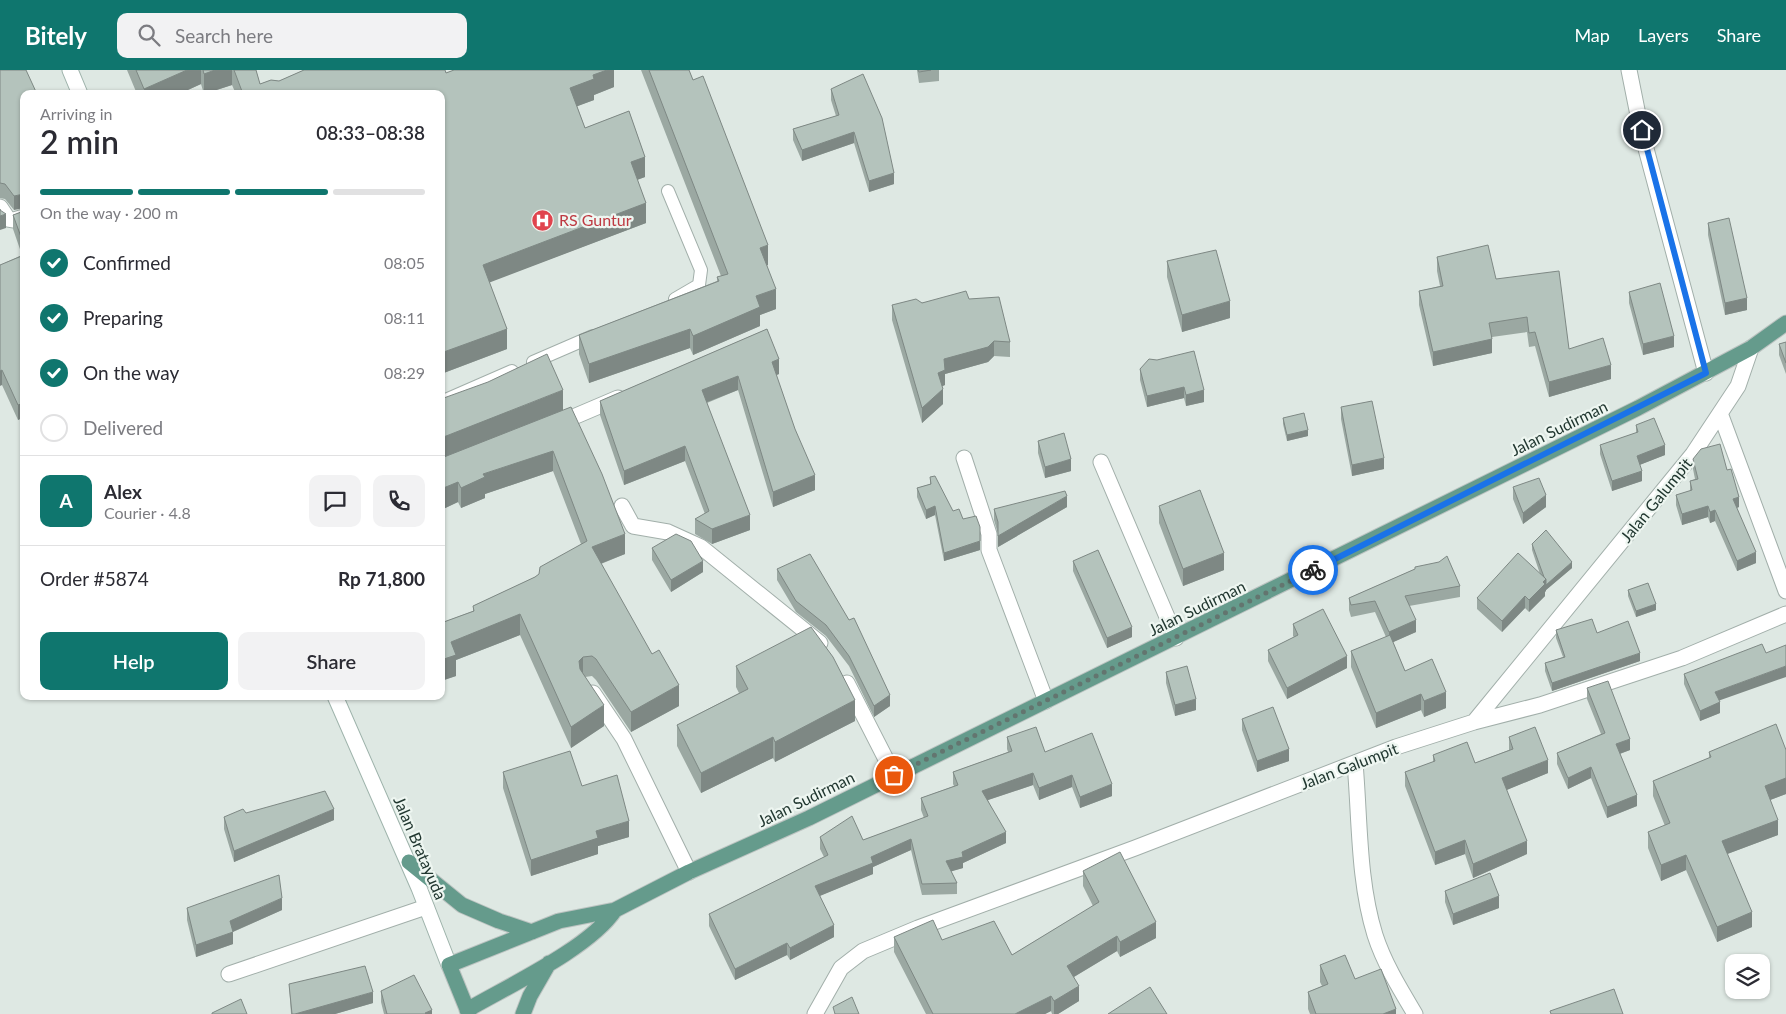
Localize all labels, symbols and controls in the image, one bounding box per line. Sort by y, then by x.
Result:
search box [117,13,467,58]
text: Bitely [25,21,87,50]
icon: search [135,21,163,49]
text: Search here [175,24,273,47]
text: Map [1574,24,1610,46]
text: Layers [1638,24,1689,46]
text: Share [1717,24,1761,46]
text: Arriving in [40,104,113,123]
pin [1621,109,1663,151]
icon: home [1628,116,1656,144]
text: 08:33–08:38 [316,121,425,144]
text: 2 min [40,122,119,161]
text: On the way · 200 m [40,203,178,222]
hospital icon: RS Guntur [531,208,555,232]
place label: RS Guntur [559,210,632,229]
icon: check [40,249,68,277]
text: Confirmed [83,251,171,274]
text: 08:05 [384,253,425,272]
icon: check [40,304,68,332]
text: Preparing [83,306,163,329]
text: 08:11 [384,308,425,327]
icon: check [40,359,68,387]
text: On the way [83,361,179,384]
text: 08:29 [384,363,425,382]
street label: Jalan Sudirman [1507,396,1610,459]
text: Delivered [83,416,163,439]
street label: Jalan Galumpit [1616,453,1696,546]
button: chat [309,475,361,527]
button: phone [373,475,425,527]
text: Alex [104,480,142,503]
text: A [59,489,73,512]
text: Courier · 4.8 [104,503,191,522]
courier [1288,545,1338,595]
icon: bike [1299,556,1327,584]
text: Order #5874 [40,567,149,590]
text: Rp 71,800 [338,567,425,590]
street label: Jalan Sudirman [1145,576,1248,639]
button: Help [40,632,228,690]
button: Share [238,632,425,690]
street label: Jalan Galumpit [1297,738,1401,793]
pin [873,754,915,796]
icon: bag [880,761,908,789]
street label: Jalan Sudirman [754,767,857,830]
street label: Jalan Bratayuda [390,793,451,902]
map controls [1725,954,1770,999]
button: layers [1725,954,1770,999]

